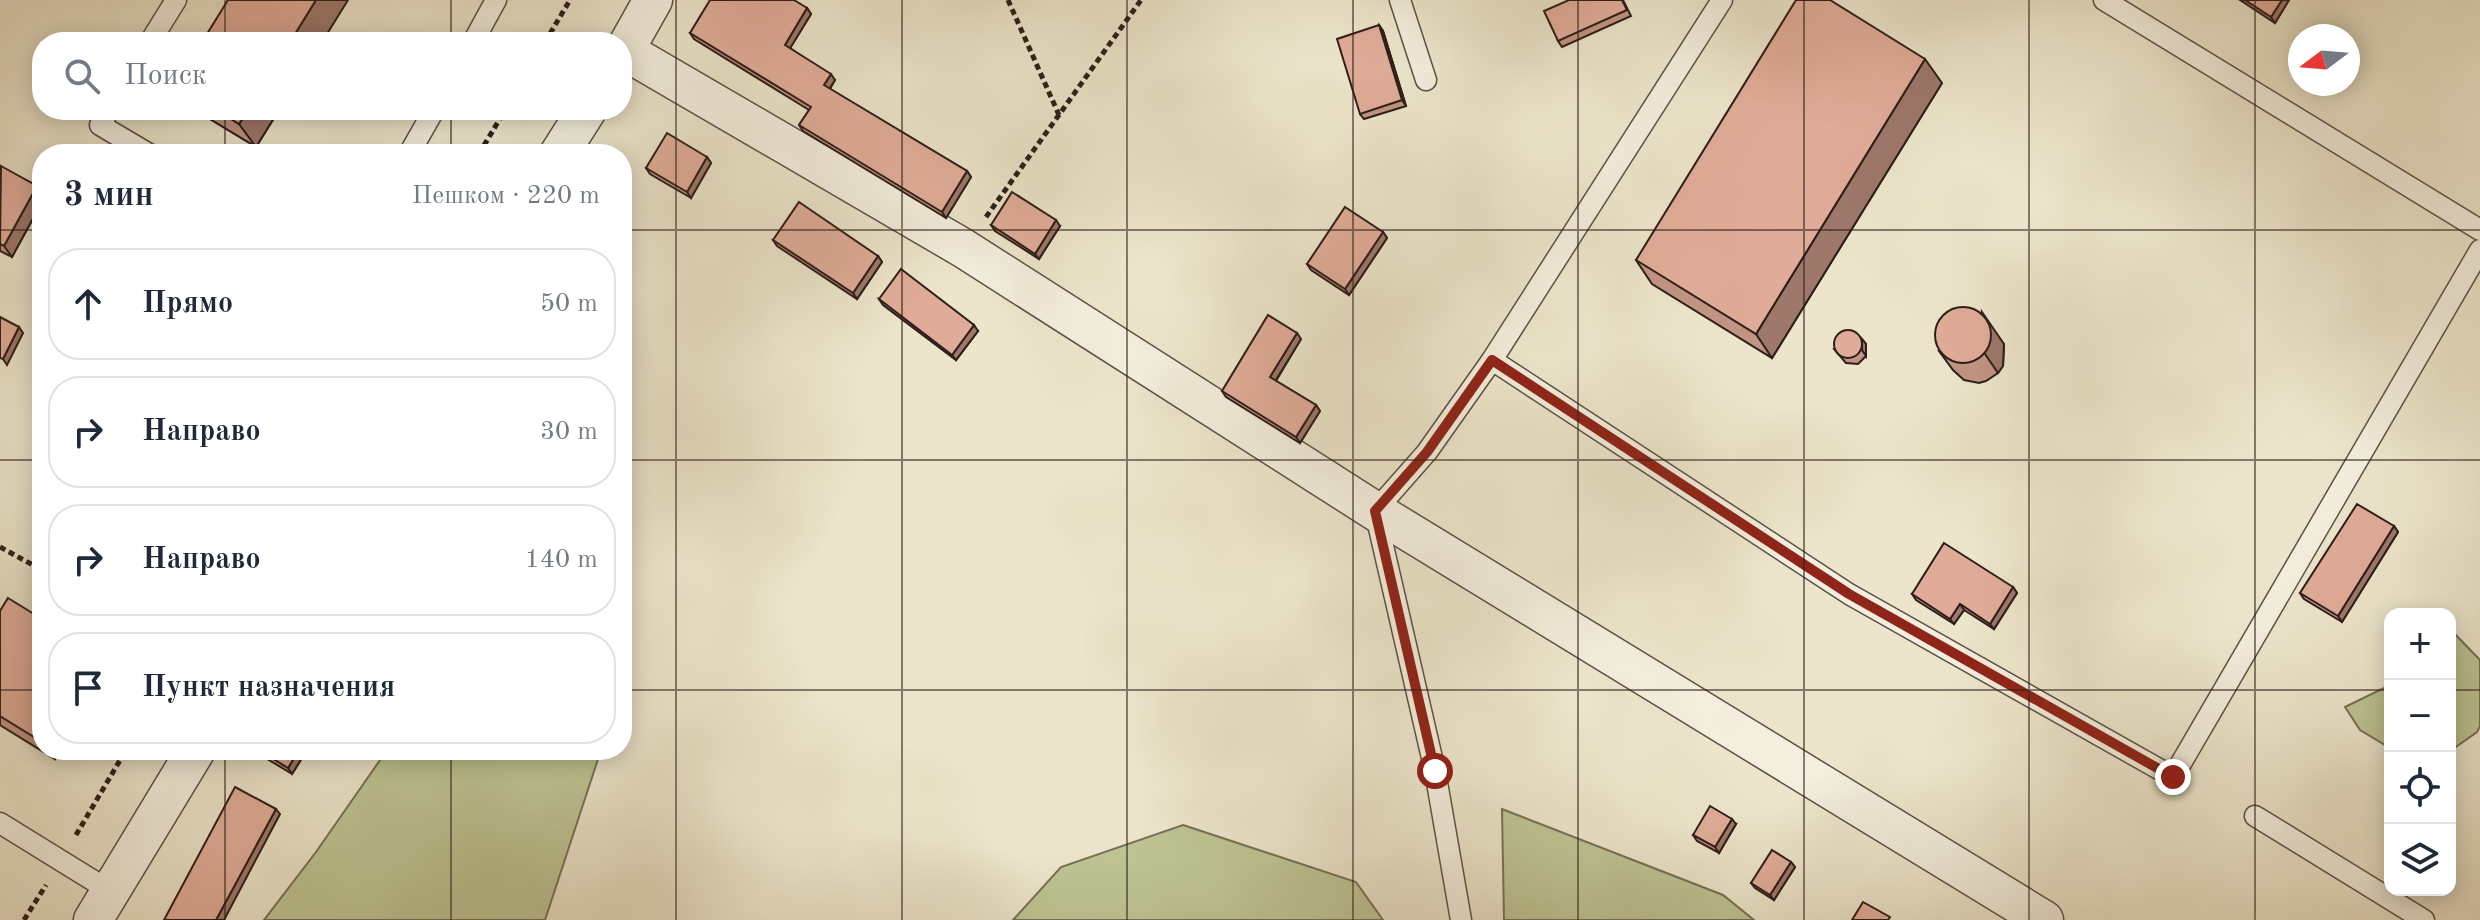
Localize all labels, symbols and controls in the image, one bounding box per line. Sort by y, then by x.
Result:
north arrow [2288,24,2360,96]
search box [32,32,632,120]
icon: search [60,54,104,98]
text: Поиск [124,61,207,91]
text: 3 мин [64,179,154,213]
text: Пешком · 220 m [412,183,600,209]
icon: ahead [66,282,110,326]
text: Прямо [142,289,233,319]
text: 50 m [540,291,598,317]
icon: right [66,410,110,454]
text: Направо [142,417,261,447]
text: 30 m [540,419,598,445]
icon: right [66,538,110,582]
text: Направо [142,545,261,575]
text: 140 m [525,547,598,573]
map controls [2384,608,2456,896]
button: + [2384,608,2456,680]
icon: arrive [66,666,110,710]
text: Пункт назначения [142,673,395,703]
button: − [2384,680,2456,752]
button: locate [2384,752,2456,824]
route start [1417,753,1453,789]
route end [2155,759,2191,795]
button: layers [2384,824,2456,896]

